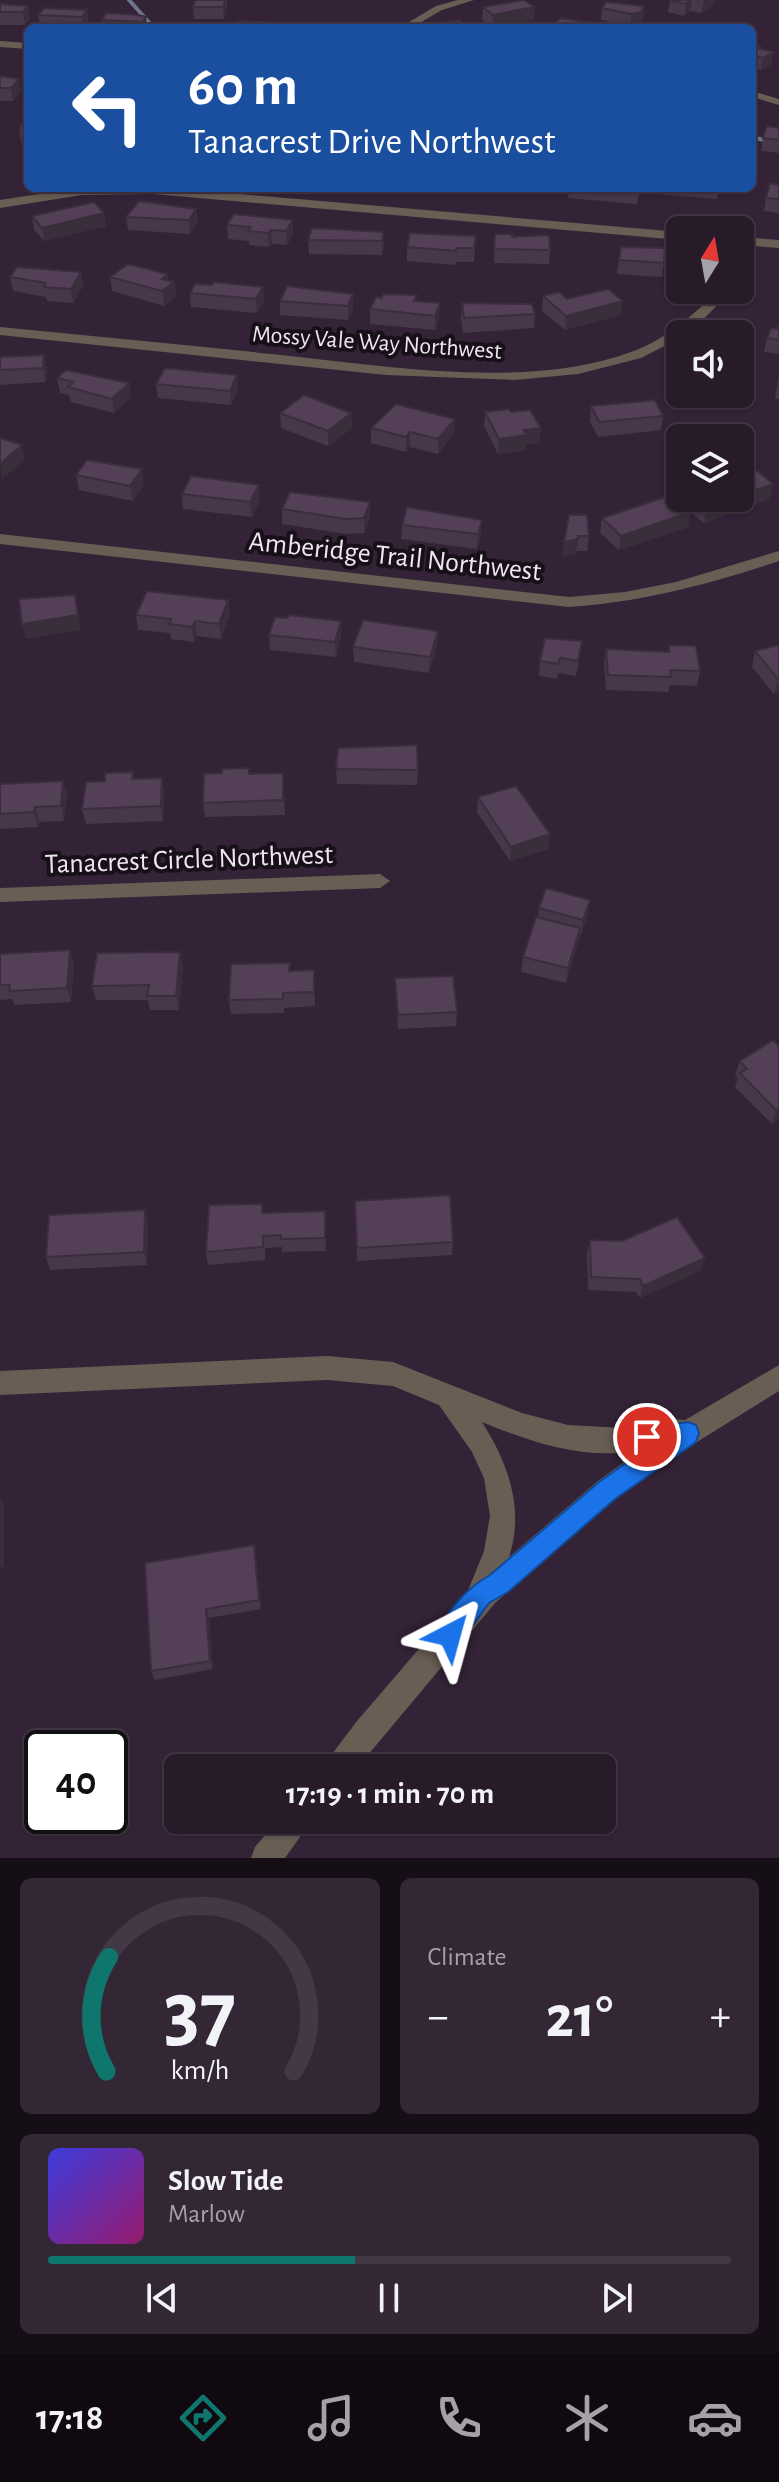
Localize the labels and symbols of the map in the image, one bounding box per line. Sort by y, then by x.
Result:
north arrow [666,216,754,304]
street label: Mossy Vale Way Northwest [251,322,503,364]
street label: Amberidge Trail Northwest [247,528,543,586]
street label: Tanacrest Circle Northwest [44,841,334,879]
pin [613,1403,681,1471]
position arrow [408,1593,492,1677]
speed limit sign: 40 [24,1730,128,1834]

